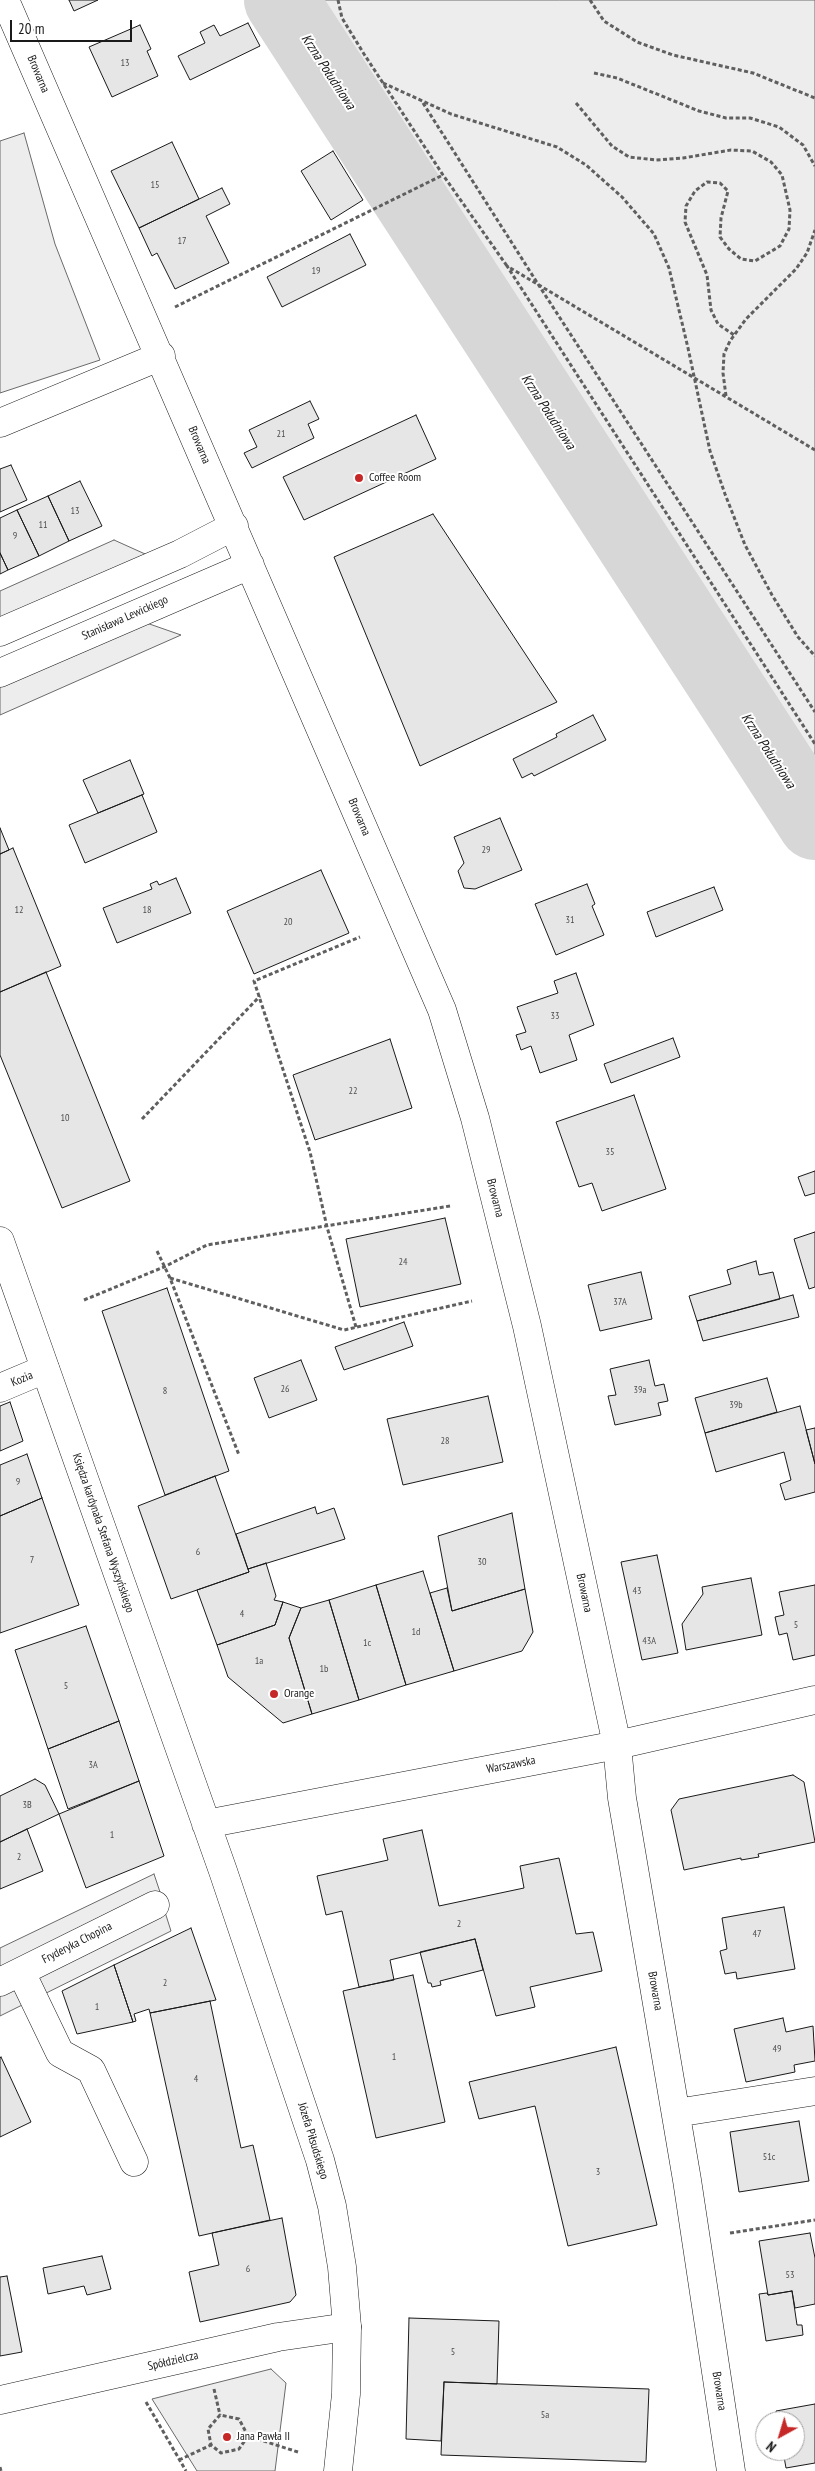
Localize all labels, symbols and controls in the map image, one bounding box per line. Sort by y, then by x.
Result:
scale bar [12,10,135,42]
text: 20 m [18,19,44,38]
water label: Krzna Południowa [297,31,359,113]
street label: Browarna [24,53,52,95]
house number: 13 [121,57,129,69]
house number: 15 [151,179,159,191]
house number: 17 [178,235,186,247]
house number: 19 [312,265,320,277]
water label: Krzna Południowa [517,371,579,453]
street label: Browarna [185,424,213,466]
house number: 21 [277,428,285,440]
place label: Coffee Room [369,471,421,485]
marker: Coffee Room [353,472,365,484]
house number: 13 [71,505,79,517]
house number: 11 [39,519,47,531]
house number: 9 [13,530,17,542]
street label: Stanisława Lewickiego [80,593,170,643]
water label: Krzna Południowa [737,710,799,792]
street label: Browarna [345,796,373,838]
house number: 29 [482,844,490,856]
house number: 12 [15,904,23,916]
house number: 18 [143,904,151,916]
house number: 31 [566,914,574,926]
house number: 20 [284,916,292,928]
house number: 33 [551,1010,559,1022]
house number: 22 [349,1085,357,1097]
house number: 10 [61,1112,69,1124]
house number: 35 [606,1146,614,1158]
street label: Browarna [483,1177,507,1219]
house number: 24 [399,1256,407,1268]
house number: 37A [613,1296,627,1308]
street label: Kozia [9,1368,35,1390]
house number: 26 [281,1383,289,1395]
house number: 39a [634,1384,646,1396]
house number: 8 [163,1385,167,1397]
house number: 39b [729,1399,743,1411]
house number: 28 [441,1435,449,1447]
street label: Księdza kardynała Stefana Wyszyńskiego [69,1451,137,1615]
house number: 9 [16,1476,20,1488]
house number: 6 [196,1546,200,1558]
house number: 7 [30,1554,34,1566]
house number: 30 [478,1556,486,1568]
street label: Browarna [573,1572,595,1614]
house number: 43 [633,1585,641,1597]
house number: 4 [240,1608,244,1620]
house number: 5 [794,1619,798,1631]
house number: 1d [412,1626,420,1638]
house number: 43A [642,1635,656,1647]
house number: 1c [363,1637,371,1649]
house number: 1a [255,1655,263,1667]
house number: 1b [320,1663,328,1675]
house number: 5 [64,1680,68,1692]
place label: Orange [284,1687,314,1701]
marker: Orange [268,1688,280,1700]
street label: Warszawska [485,1753,537,1777]
house number: 3A [88,1759,98,1771]
house number: 3B [22,1799,32,1811]
house number: 1 [110,1829,114,1841]
house number: 2 [17,1851,21,1863]
house number: 2 [457,1918,461,1930]
street label: Fryderyka Chopina [40,1919,114,1967]
house number: 47 [753,1928,761,1940]
street label: Browarna [645,1970,665,2012]
house number: 2 [163,1977,167,1989]
house number: 1 [95,2001,99,2013]
house number: 49 [773,2043,781,2055]
house number: 1 [392,2051,396,2063]
house number: 4 [194,2073,198,2085]
street label: Józefa Piłsudskiego [295,2101,331,2181]
house number: 51c [763,2151,775,2163]
house number: 3 [596,2166,600,2178]
house number: 6 [246,2263,250,2275]
house number: 53 [786,2269,794,2281]
house number: 5 [451,2346,455,2358]
street label: Spółdzielcza [146,2348,200,2374]
street label: Browarna [709,2370,729,2412]
house number: 5a [541,2409,549,2421]
north arrow [755,2411,805,2461]
place label: Jana Pawła II [237,2430,290,2444]
marker: Jana Pawła II [221,2431,233,2443]
text: N [763,2438,780,2456]

